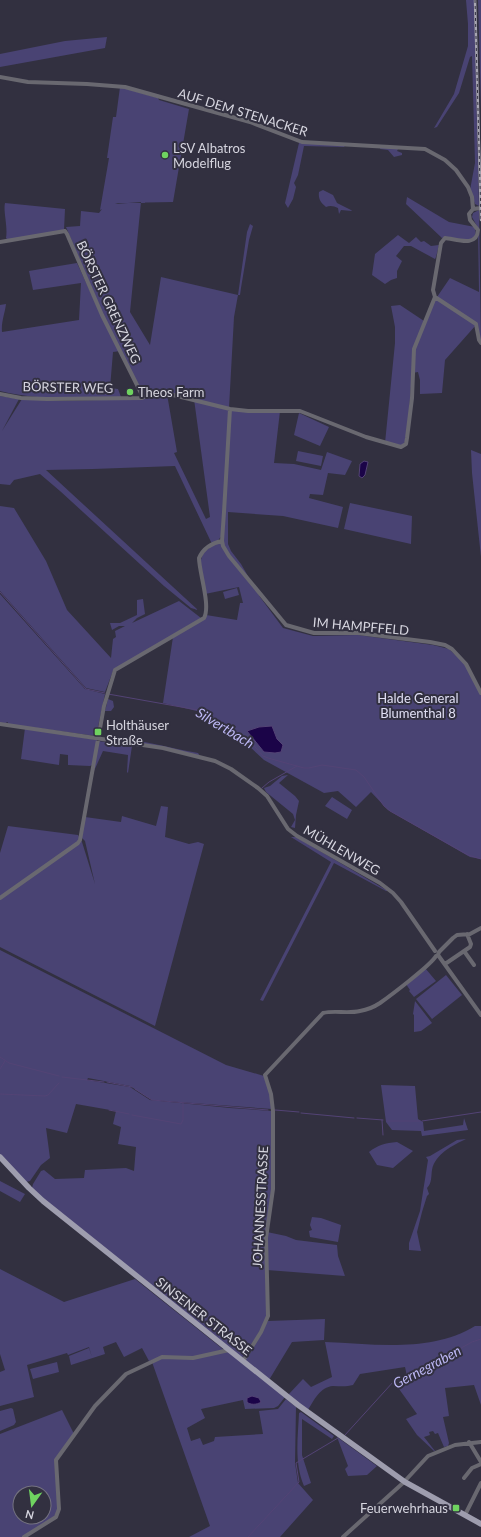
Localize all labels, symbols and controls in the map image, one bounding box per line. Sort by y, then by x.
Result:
street label: AUF DEM STENACKER [176,85,311,140]
place label: LSV Albatros Modelflug [173,140,246,171]
marker: LSV Albatros Modelflug [160,150,170,160]
street label: BÖRSTER GRENZWEG [73,238,145,366]
street label: BÖRSTER WEG [22,378,114,396]
place label: Theos Farm [138,384,204,400]
marker: Theos Farm [125,387,135,397]
street label: IM HAMPFFELD [312,614,410,638]
park label: Halde General Blumenthal 8 [377,690,459,721]
water label: Silvertbach [193,704,257,752]
place label: Holthäuser Straße [106,717,169,748]
marker: Holthäuser Straße [93,727,103,737]
street label: MÜHLENWEG [301,822,383,878]
street label: JOHANNESSTRASSE [249,1146,271,1268]
street label: SINSENER STRASSE [153,1274,255,1358]
water label: Gernegraben [390,1341,464,1392]
north arrow [12,1485,52,1525]
place label: Feuerwehrhaus [360,1500,448,1516]
marker: Feuerwehrhaus [451,1503,461,1513]
text: N [24,1508,35,1523]

